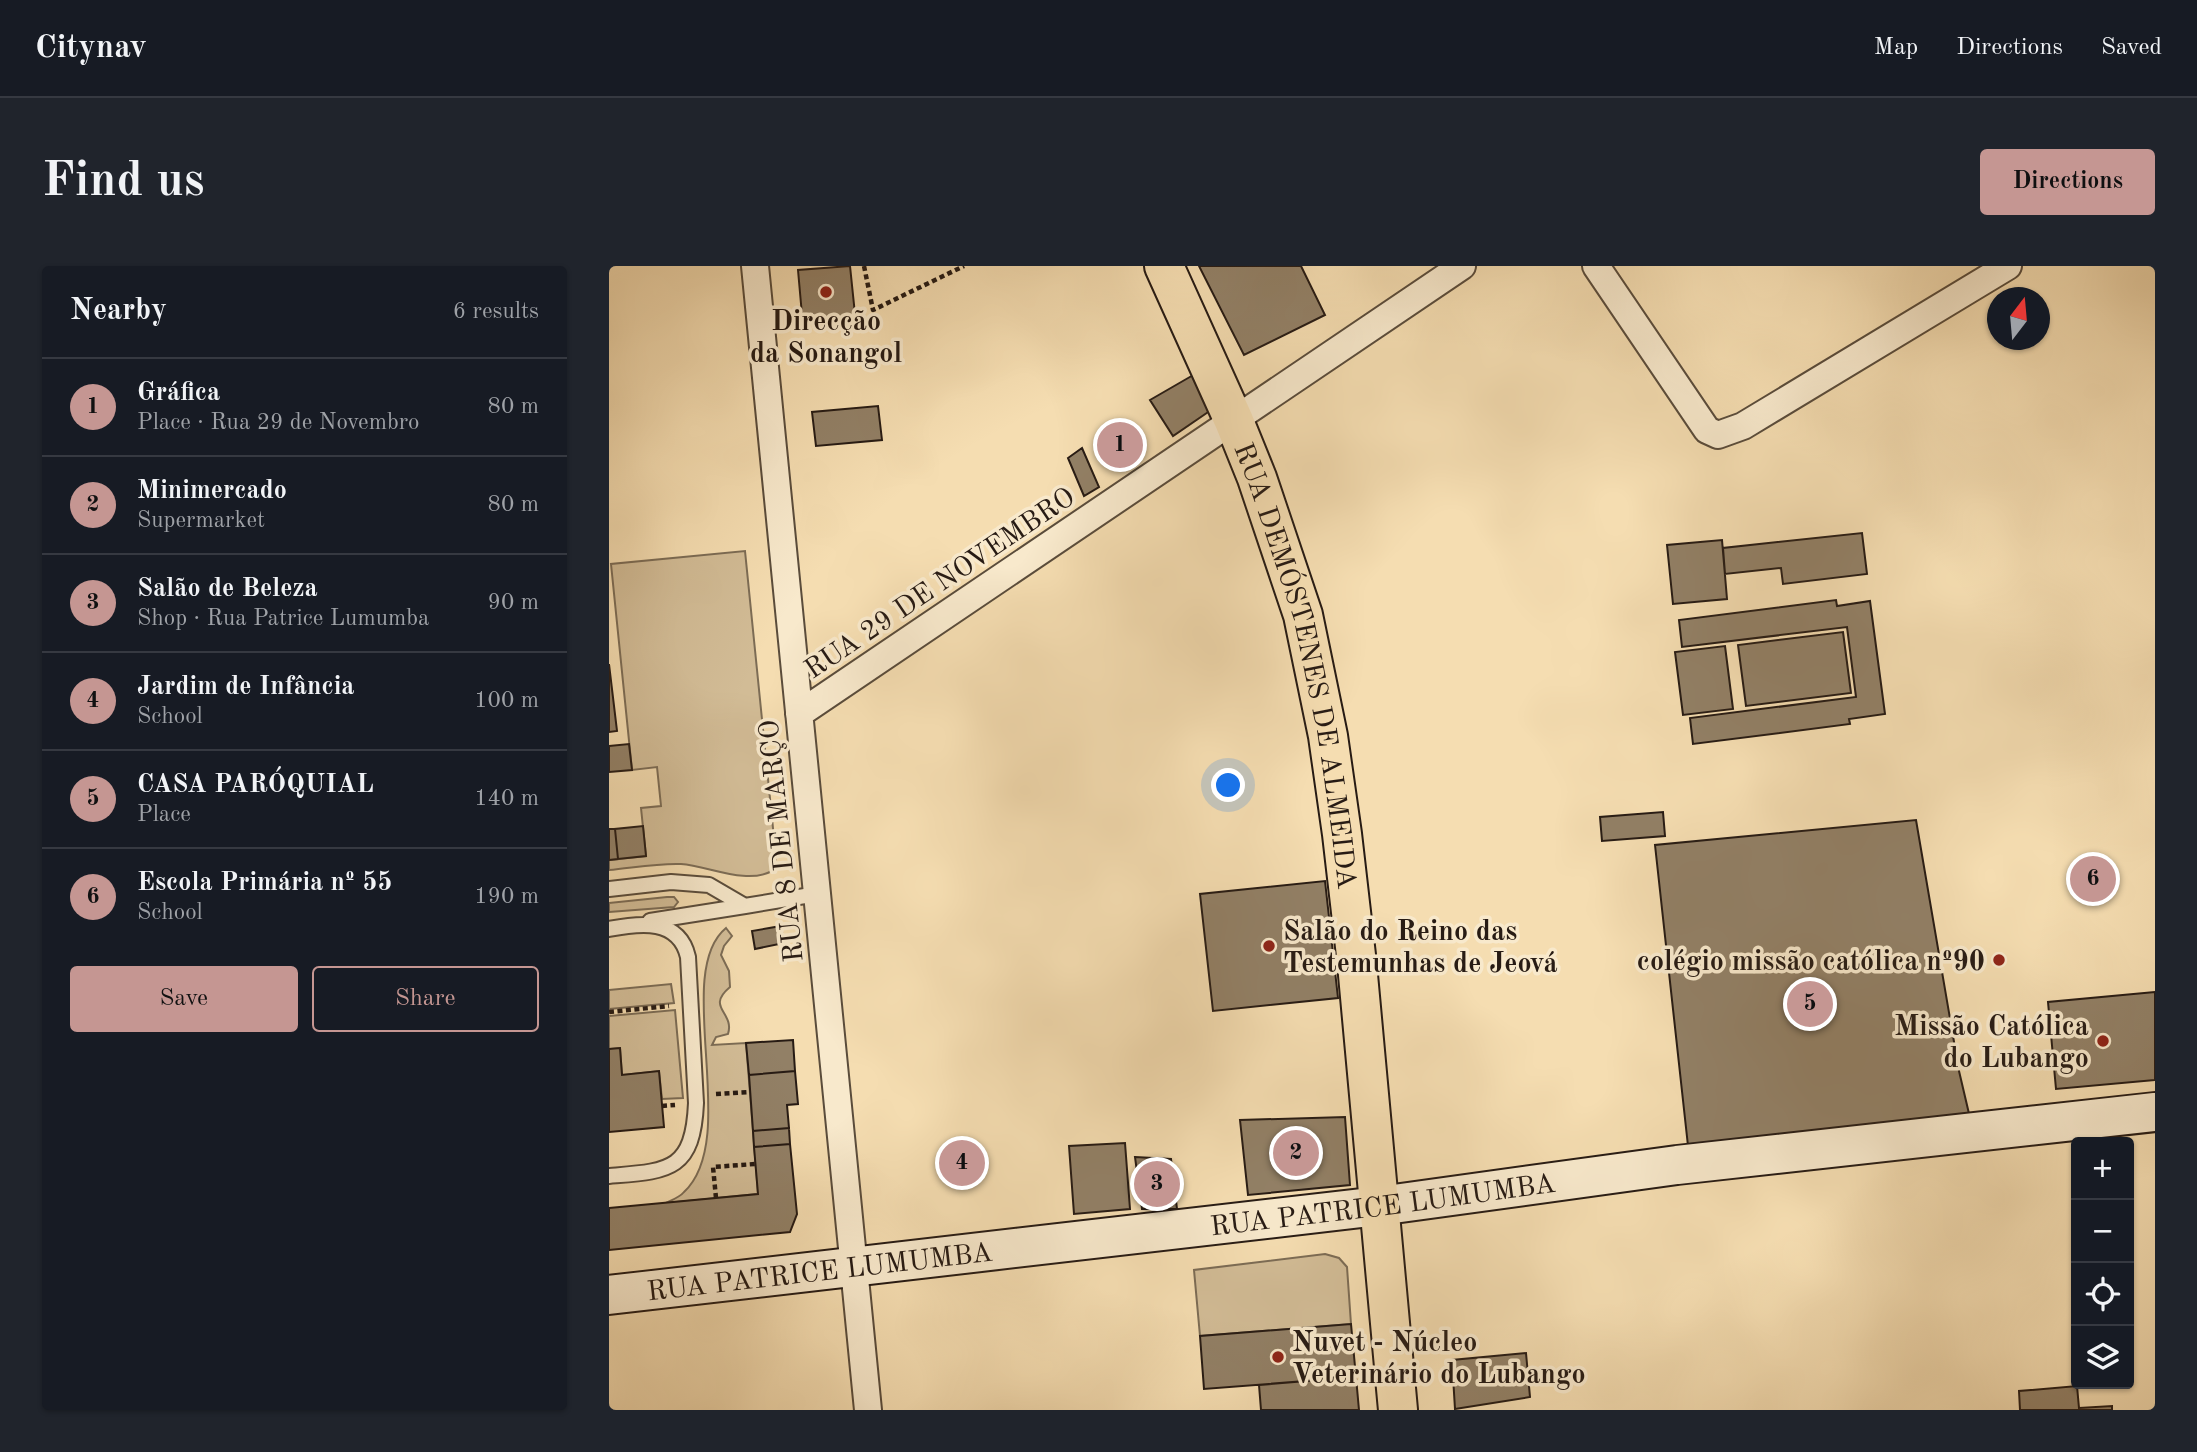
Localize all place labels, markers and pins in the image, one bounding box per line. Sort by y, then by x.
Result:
marker: Direcção da Sonangol [818,284,834,300]
place label: Direcção da Sonangol [750,309,902,369]
pin: 1 [1097,419,1143,471]
pin: 6 [2070,853,2116,905]
place label: Salão do Reino das Testemunhas de Jeová [1283,919,1558,979]
marker: Salão do Reino das Testemunhas de Jeová [1261,938,1277,954]
place label: colégio missão católica nº90 [1637,949,1985,977]
marker: colégio missão católica nº90 [1991,952,2007,968]
pin: 5 [1787,978,1833,1030]
place label: Missão Católica do Lubango [1894,1014,2089,1074]
marker: Missão Católica do Lubango [2095,1033,2111,1049]
pin: 2 [1273,1127,1319,1179]
pin: 4 [939,1137,985,1189]
pin: 3 [1134,1158,1180,1210]
place label: Nuvet - Núcleo Veterinário do Lubango [1292,1330,1586,1390]
marker: Nuvet - Núcleo Veterinário do Lubango [1270,1349,1286,1365]

